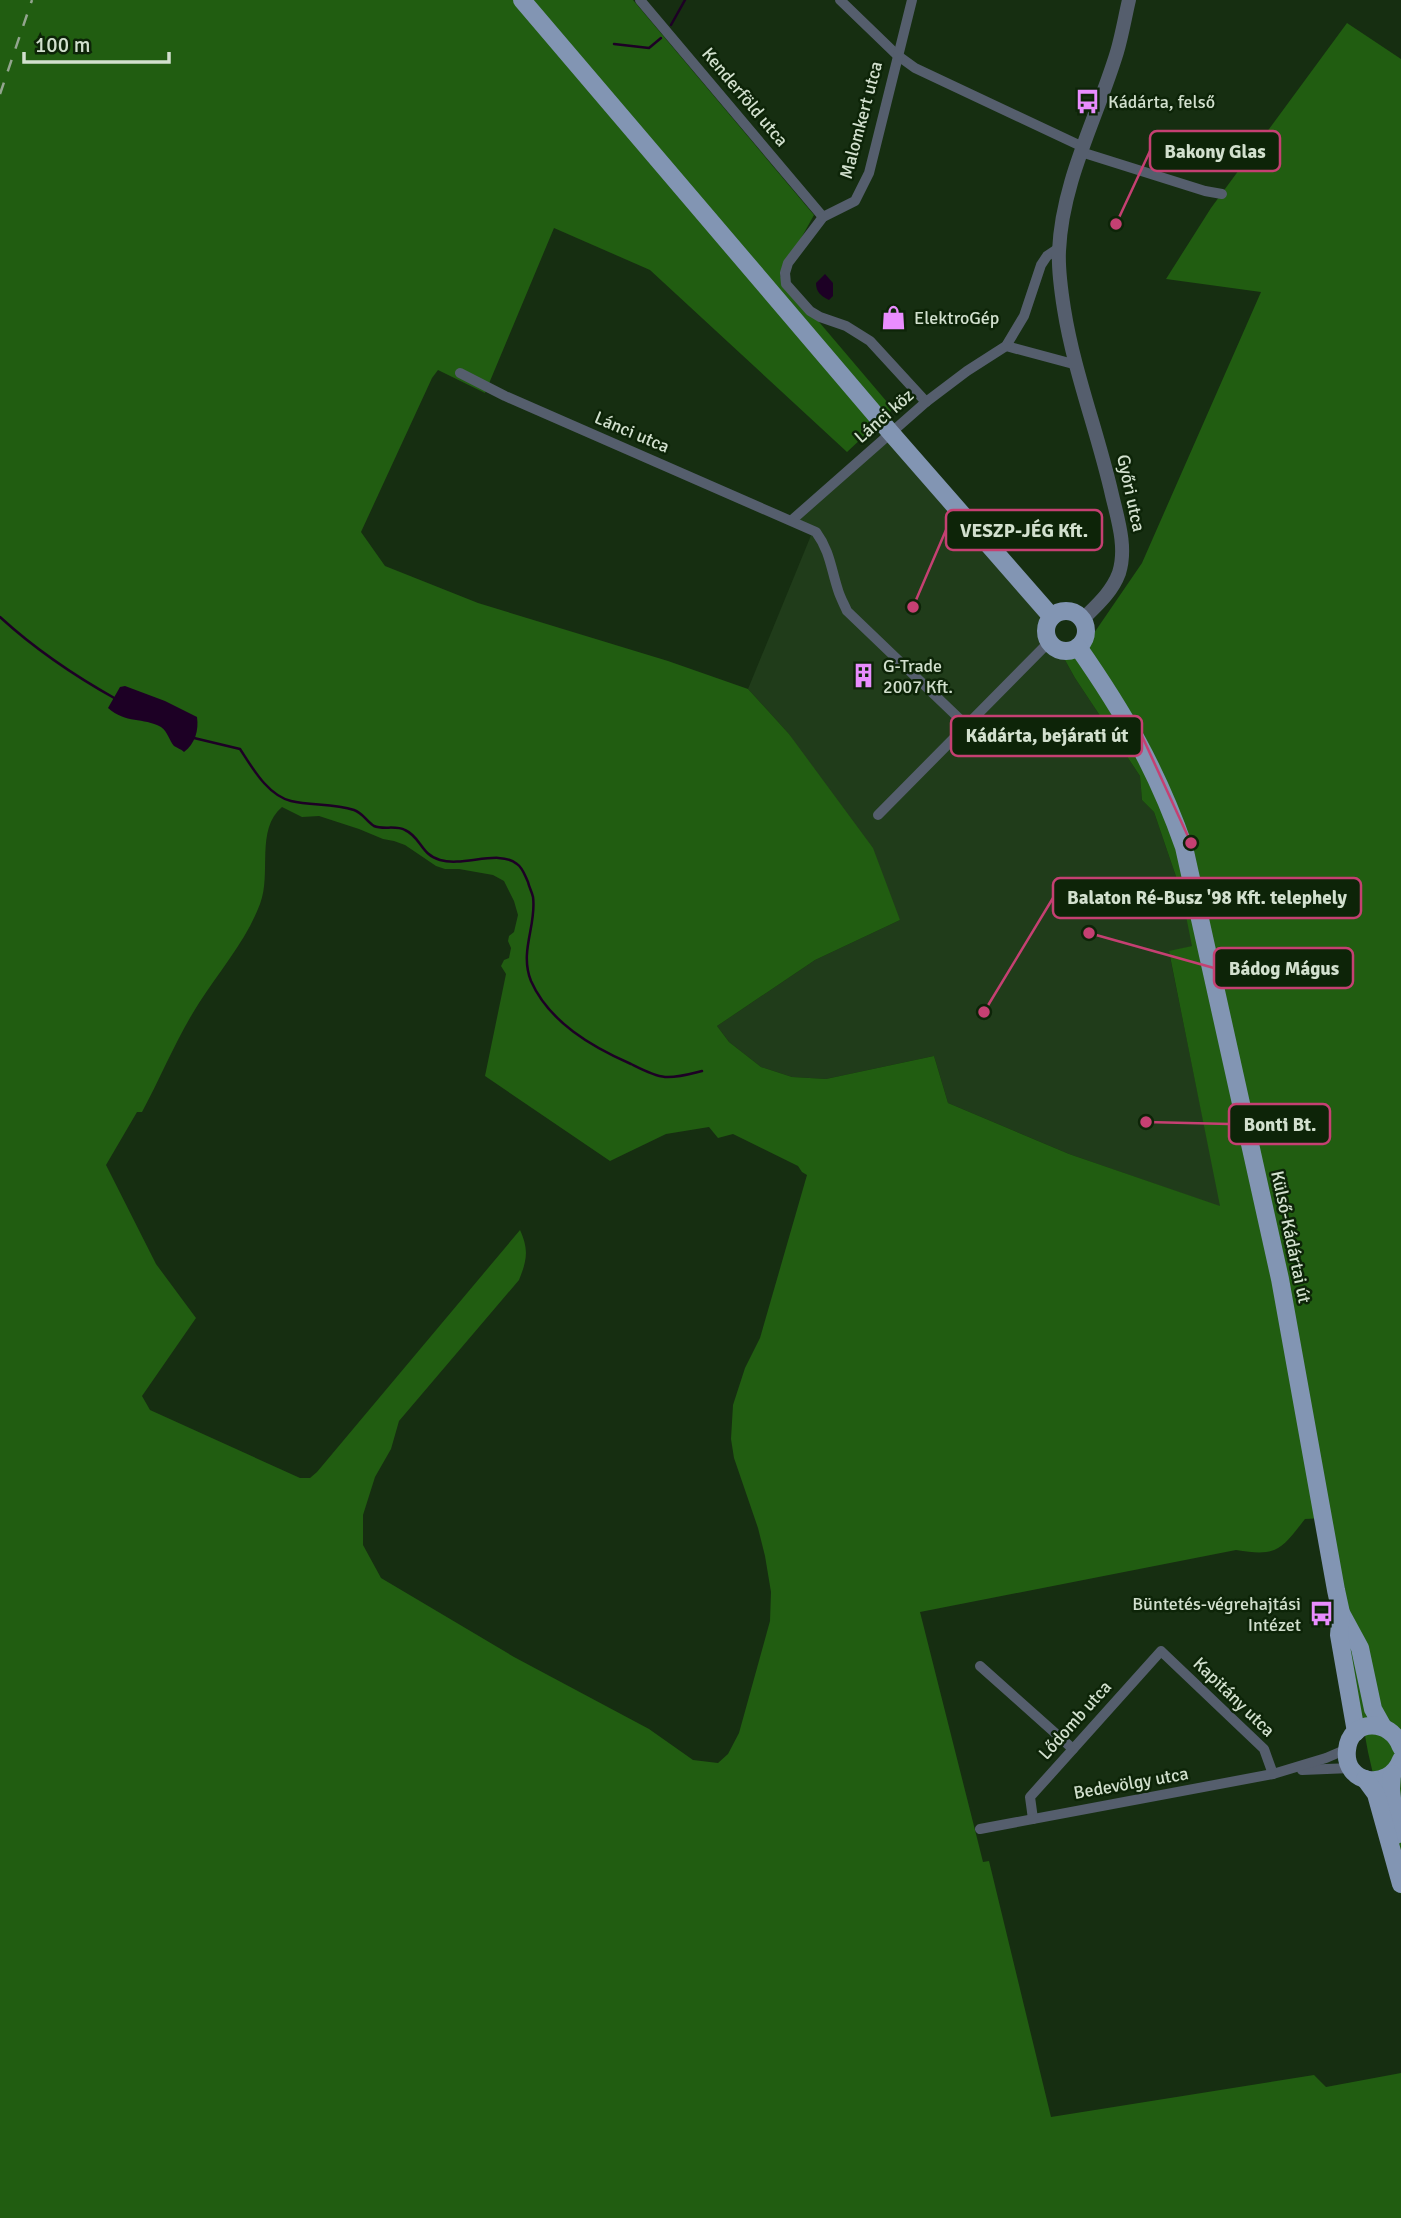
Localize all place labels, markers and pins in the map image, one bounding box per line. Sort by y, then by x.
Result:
bus stop icon: Kádárta, felső [1074,88,1102,116]
place label: Kádárta, felső [1108,91,1215,113]
callout: Bakony Glas [1150,131,1280,171]
shop icon: ElektroGép [880,304,908,332]
place label: ElektroGép [914,307,999,329]
callout: VESZP-JÉG Kft. [946,510,1102,550]
place label: G-Trade 2007 Kft. [883,655,953,698]
building icon: G-Trade 2007 Kft. [849,662,877,690]
callout: Kádárta, bejárati út [951,716,1142,756]
callout: Balaton Ré-Busz '98 Kft. telephely [1053,878,1361,918]
callout: Bádog Mágus [1214,948,1353,988]
callout: Bonti Bt. [1229,1104,1330,1144]
place label: Büntetés-végrehajtási Intézet [1132,1593,1301,1636]
bus stop icon: Büntetés-végrehajtási Intézet [1307,1600,1335,1628]

